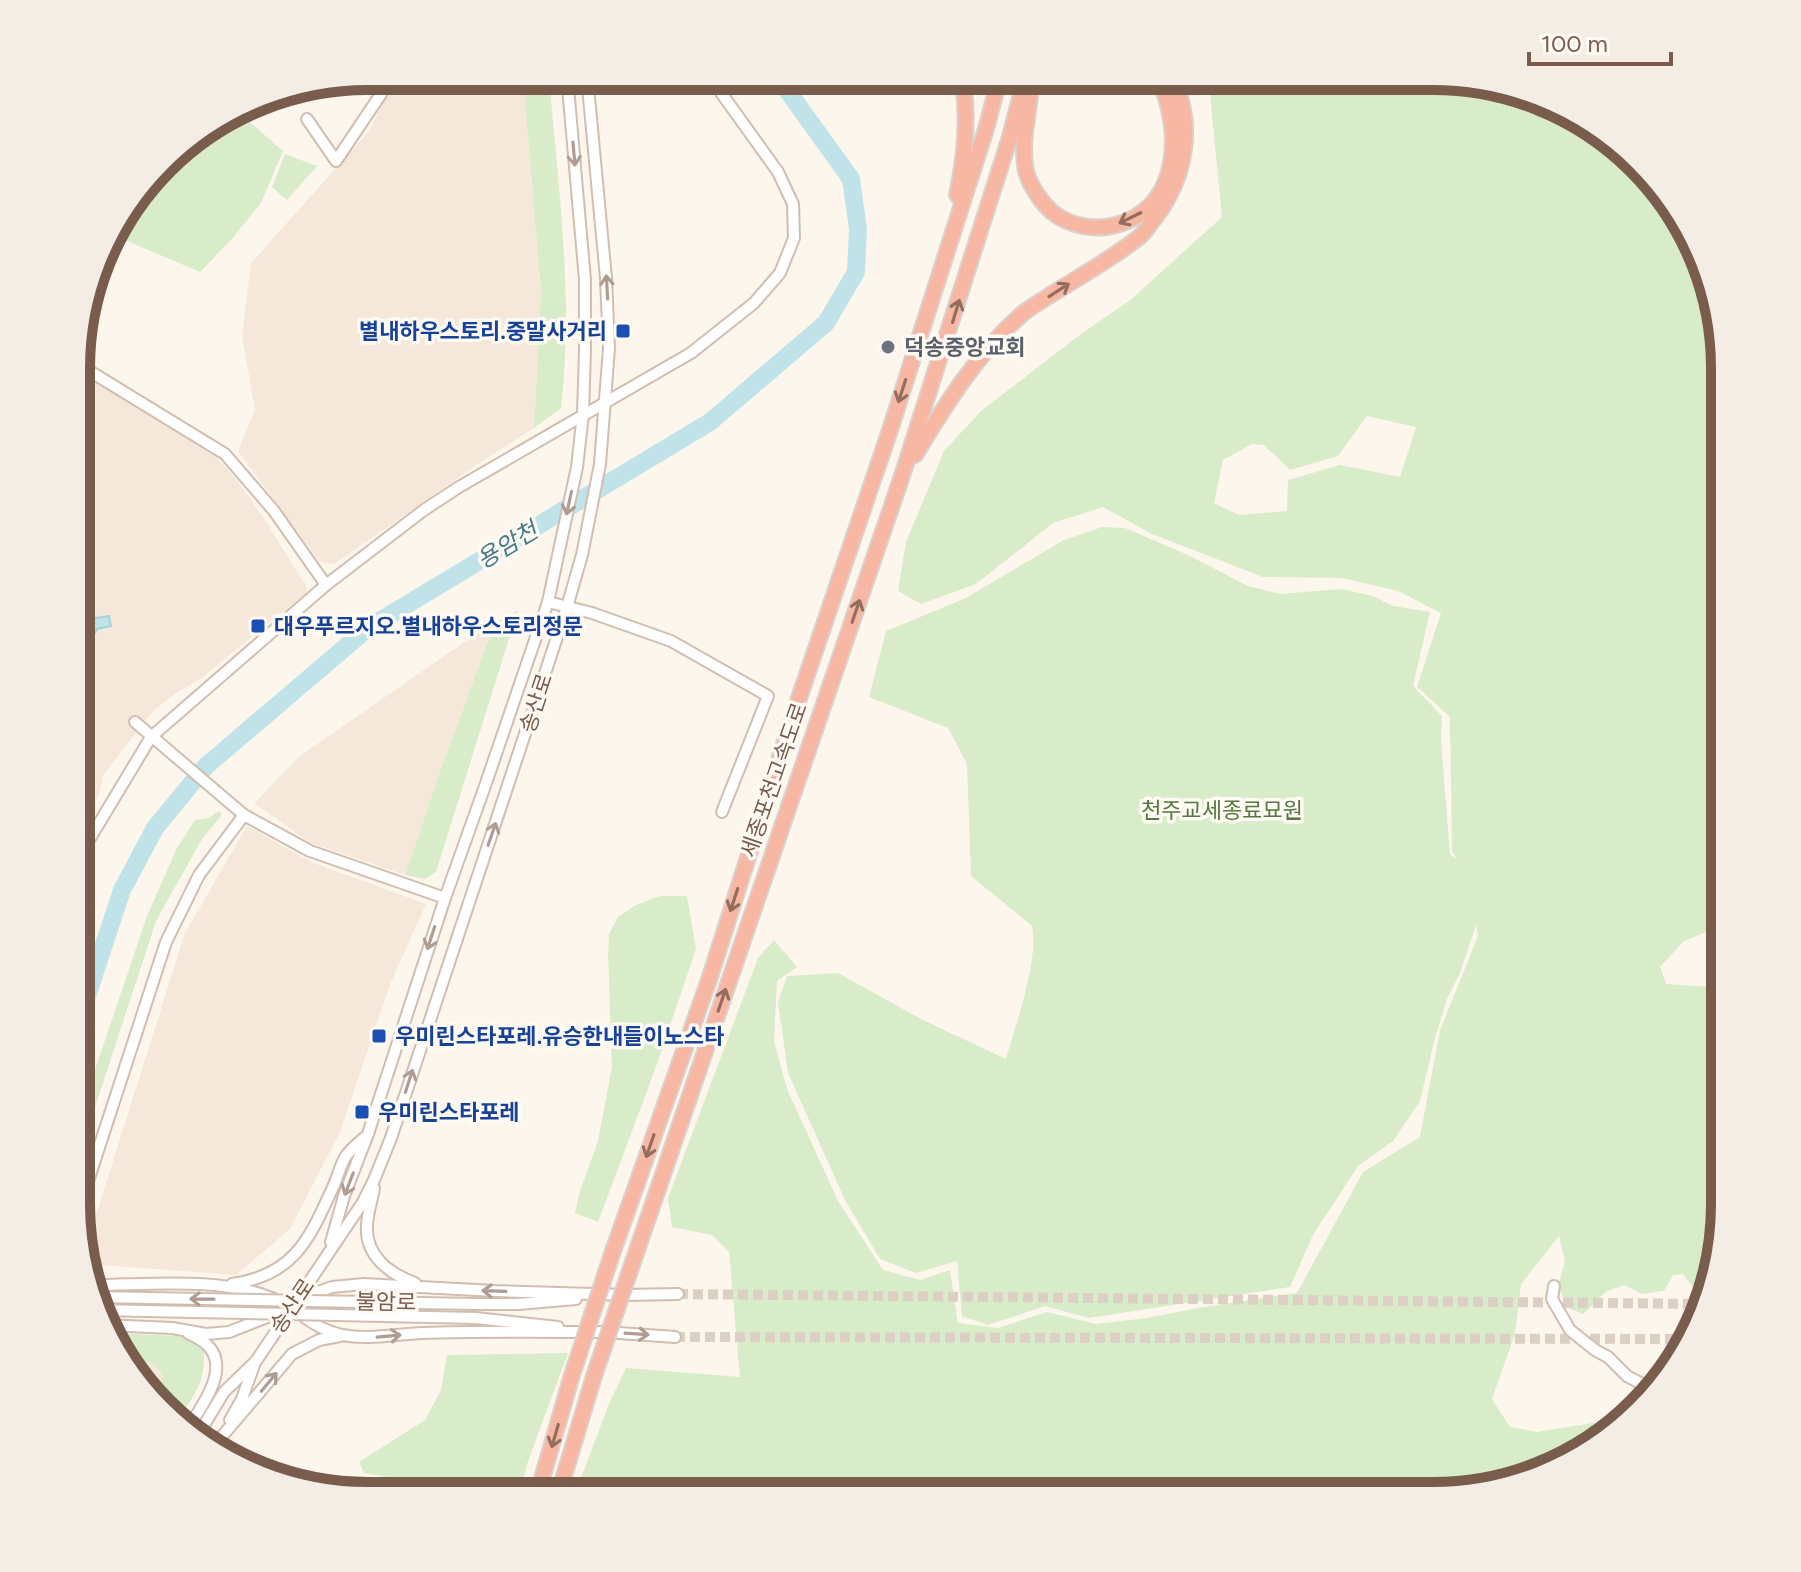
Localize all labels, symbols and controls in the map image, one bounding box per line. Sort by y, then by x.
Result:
scale bar [1529,16,1671,66]
text: 100 m [1541,29,1608,58]
one-way arrow [567,140,582,167]
one-way arrow [1118,211,1142,227]
one-way arrow [599,275,614,301]
one-way arrow [1047,282,1069,299]
one-way arrow [950,299,964,324]
place label: 별내하우스토리.중말사거리 [359,318,607,345]
marker: 별내하우스토리.중말사거리 [614,322,632,340]
place label: 덕송중앙교회 [904,334,1025,361]
marker: 덕송중앙교회 [879,338,897,356]
one-way arrow [894,378,909,404]
one-way arrow [561,490,576,515]
water label: 용암천 [471,514,545,574]
one-way arrow [849,598,864,623]
place label: 대우푸르지오.별내하우스토리정문 [274,613,583,640]
marker: 대우푸르지오.별내하우스토리정문 [249,617,267,635]
street label: 송산로 [514,670,558,736]
street label: 세종포천고속도로 [735,699,813,861]
park label: 천주교세종료묘원 [1141,797,1303,824]
one-way arrow [485,822,500,847]
one-way arrow [726,887,741,912]
one-way arrow [423,925,438,950]
one-way arrow [716,988,731,1013]
place label: 우미린스타포레.유승한내들이노스타 [395,1023,724,1050]
marker: 우미린스타포레.유승한내들이노스타 [370,1027,388,1045]
one-way arrow [403,1068,418,1093]
place label: 우미린스타포레 [378,1099,520,1126]
marker: 우미린스타포레 [353,1103,371,1121]
one-way arrow [642,1133,657,1158]
one-way arrow [341,1172,355,1196]
street label: 송산로 [264,1273,320,1339]
one-way arrow [481,1283,508,1298]
street label: 불암로 [355,1288,417,1316]
one-way arrow [189,1291,216,1306]
one-way arrow [623,1327,650,1342]
one-way arrow [375,1328,402,1343]
one-way arrow [260,1373,278,1393]
one-way arrow [546,1422,561,1448]

